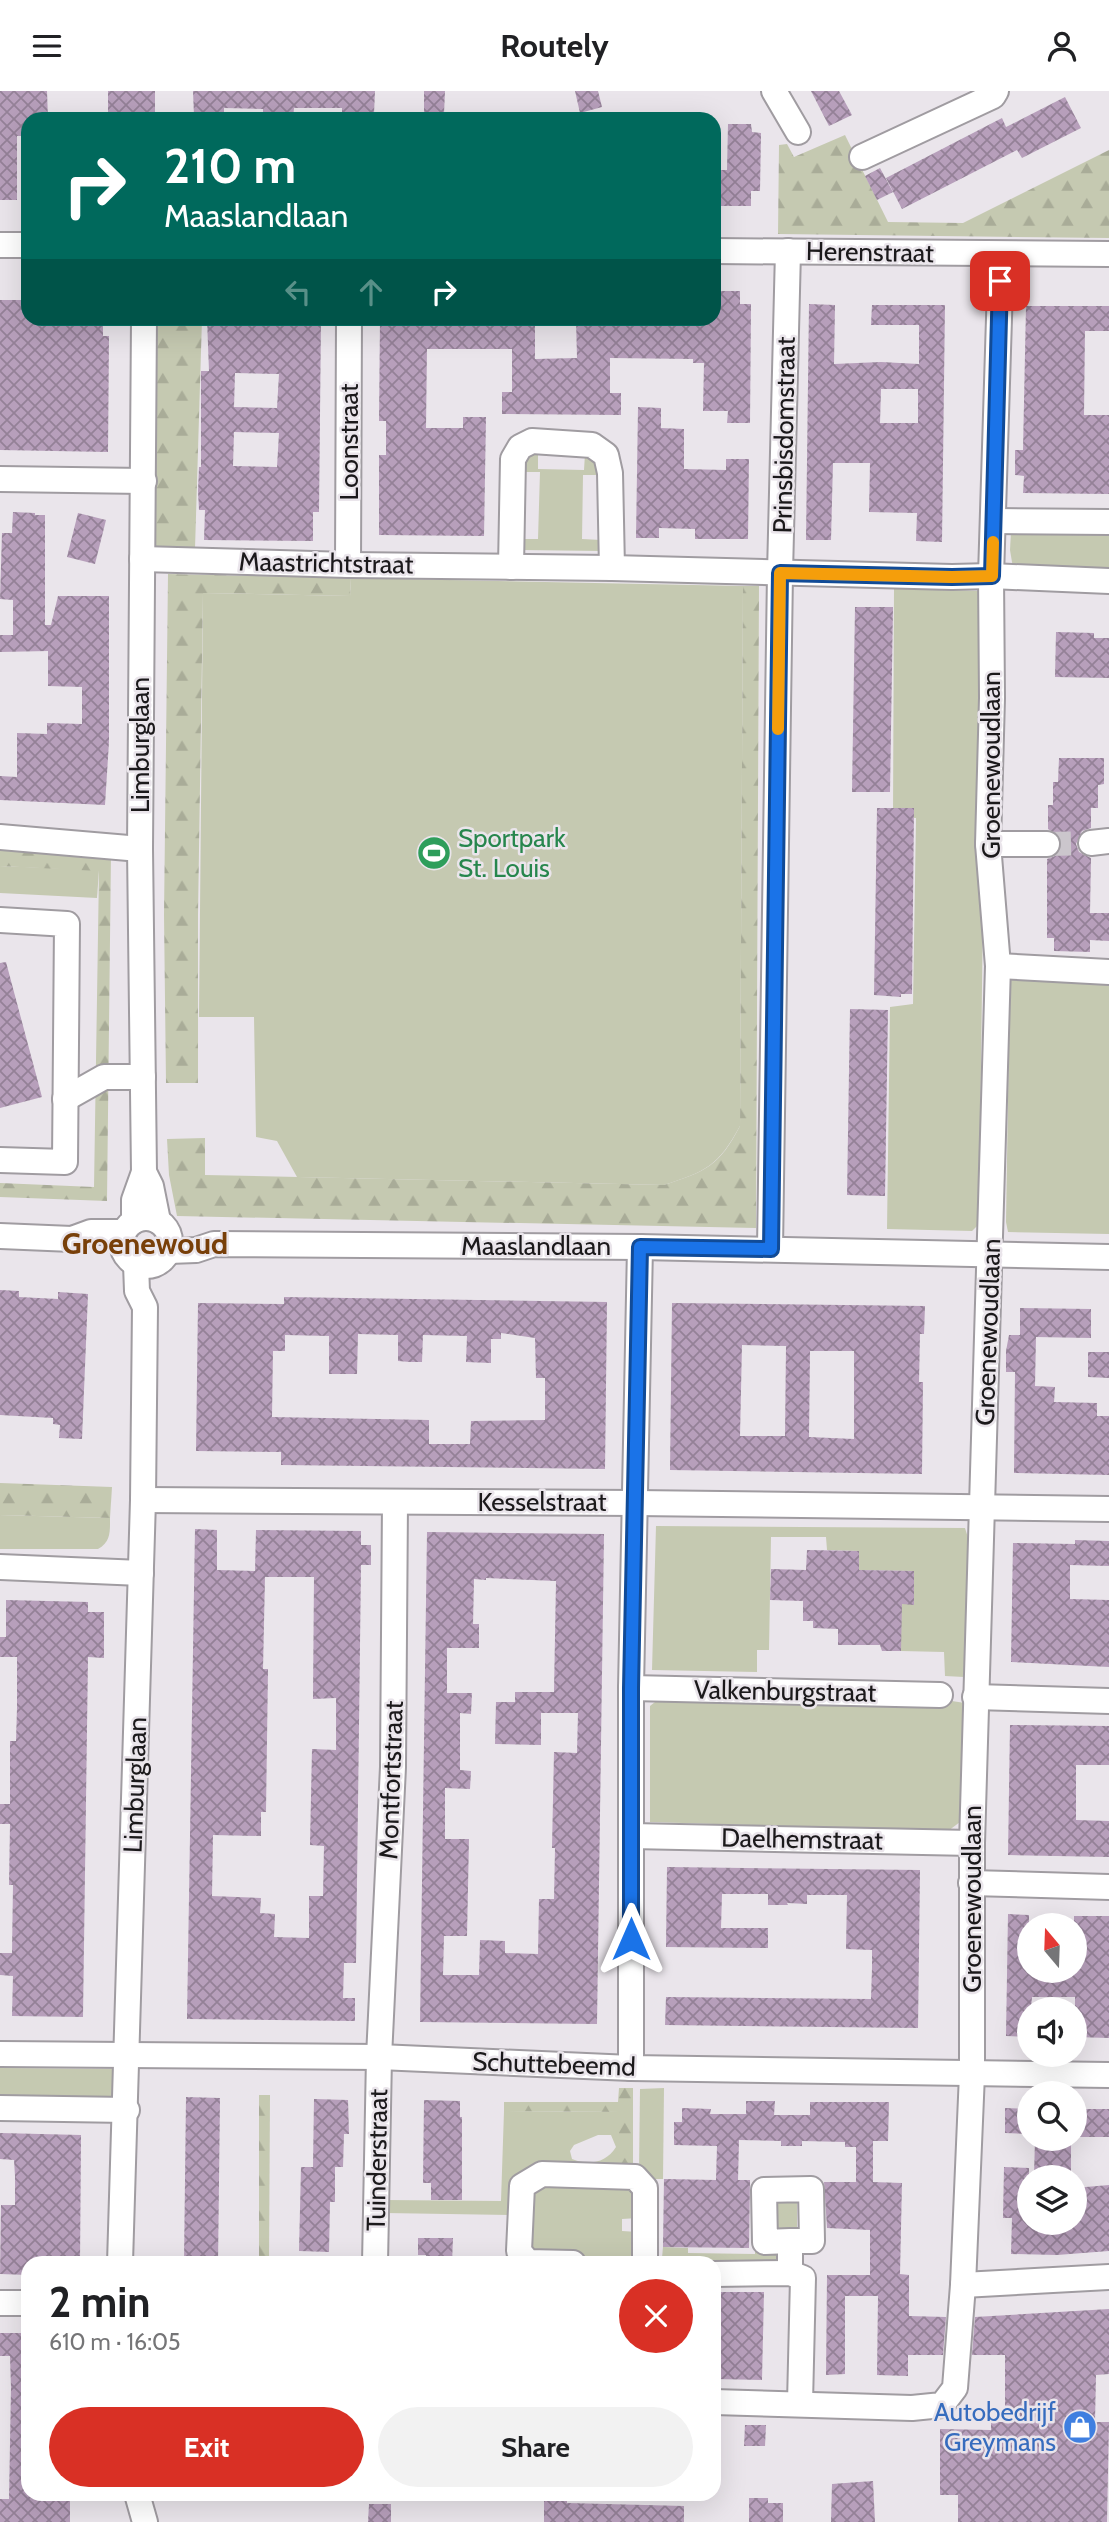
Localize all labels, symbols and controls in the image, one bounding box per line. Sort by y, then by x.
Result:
text: Routely [500,26,609,65]
icon: menu [28,27,66,65]
icon: person [1043,27,1081,65]
text: 210 m [164,136,296,195]
icon: right [49,140,140,231]
text: Maaslandlaan [164,196,348,235]
street label: Herenstraat [806,235,935,269]
pin [970,251,1030,311]
icon: arrive [981,262,1019,300]
icon: left [279,273,317,311]
icon: ahead [352,273,390,311]
icon: right [425,273,463,311]
street label: Prinsbisdomstraat [766,336,802,534]
street label: Loonstraat [333,383,365,500]
street label: Maastrichtstraat [238,545,414,581]
street label: Groenewoudlaan [975,671,1007,859]
street label: Limburglaan [124,677,156,813]
place label: Sportpark St. Louis [458,822,566,884]
sports icon: Sportpark St. Louis [415,834,453,872]
district label: Groenewoud [62,1225,228,1262]
street label: Maaslandlaan [461,1230,611,1262]
street label: Groenewoudlaan [969,1238,1007,1426]
street label: Kesselstraat [477,1486,607,1518]
street label: Valkenburgstraat [694,1673,877,1709]
street label: Montfortstraat [372,1700,410,1860]
street label: Limburglaan [117,1716,153,1854]
street label: Groenewoudlaan [956,1805,988,1993]
street label: Daelhemstraat [721,1822,883,1856]
position arrow [594,1902,668,1976]
north arrow [1017,1913,1087,1983]
map controls [1017,1913,1087,2235]
button: sound [1017,1997,1087,2067]
street label: Schuttebeemd [472,2045,636,2083]
button: search [1017,2081,1087,2151]
street label: Tuinderstraat [360,2088,394,2231]
button: layers [1017,2165,1087,2235]
text: 2 min [49,2276,150,2328]
button: close [619,2279,693,2353]
text: 610 m · 16:05 [49,2328,180,2356]
place label: Autobedrijf Greymans [934,2396,1056,2458]
button: Exit [49,2407,364,2487]
button: Share [378,2407,693,2487]
shop icon: Autobedrijf Greymans [1061,2408,1099,2446]

